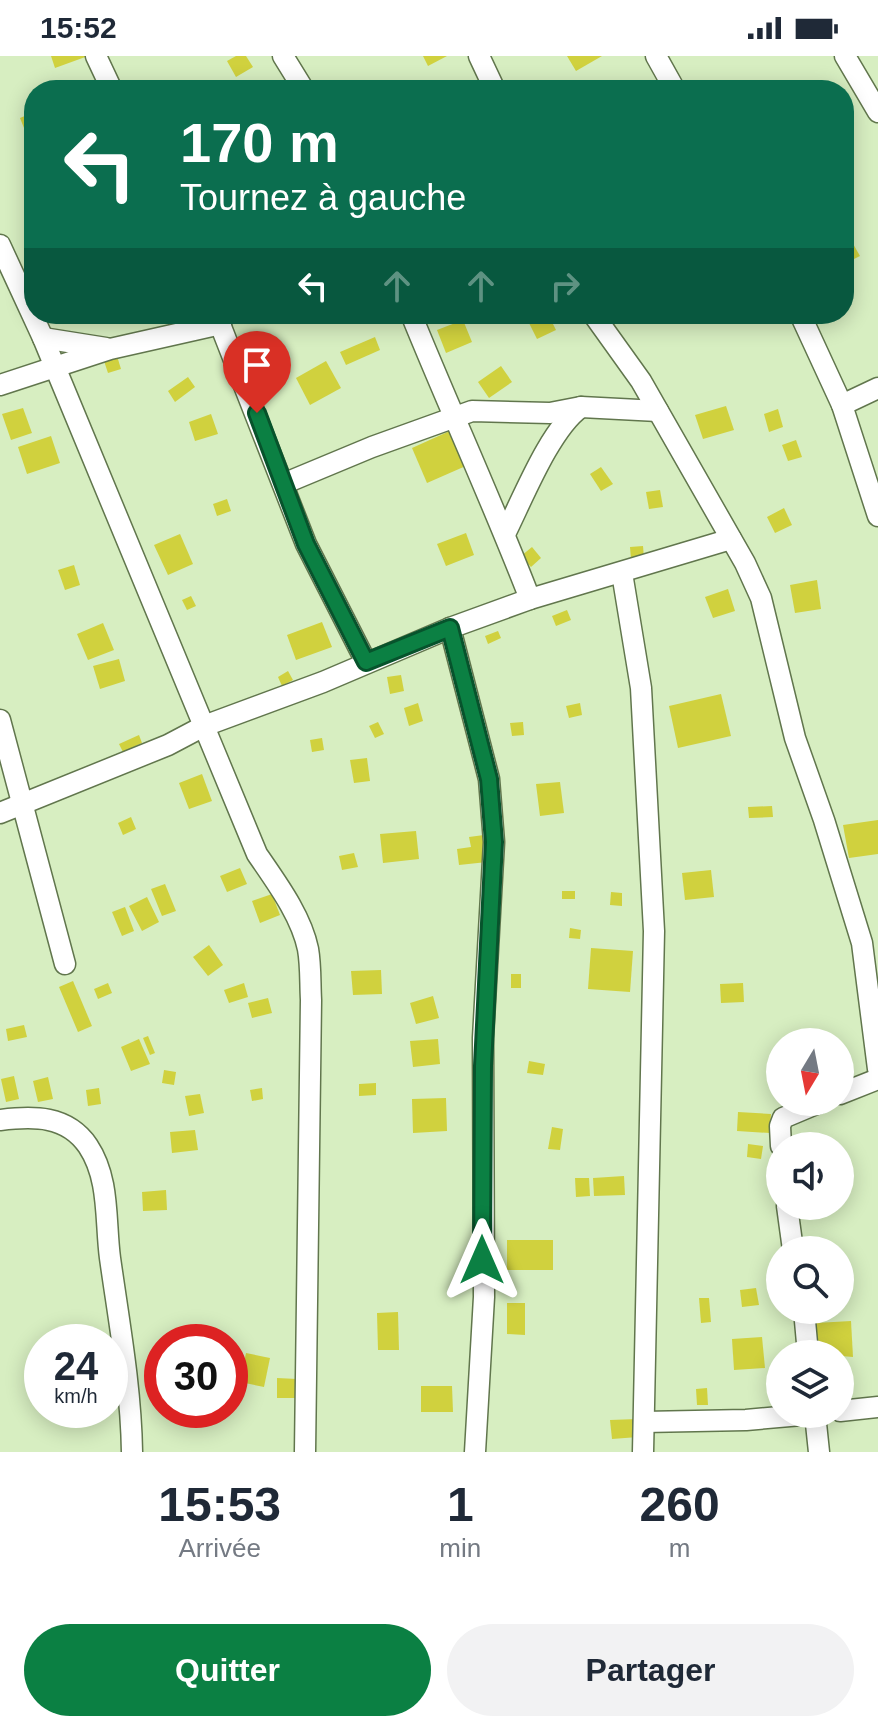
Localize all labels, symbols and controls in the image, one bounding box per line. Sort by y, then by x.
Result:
text: 15:52 [40,11,117,44]
text: 170 m [180,111,339,174]
icon: left [48,112,152,216]
text: Tournez à gauche [180,177,466,218]
icon: left [291,264,335,308]
icon: ahead [375,264,419,308]
icon: ahead [459,264,503,308]
icon: right [543,264,587,308]
pin [223,331,291,413]
icon: arrive [235,343,279,387]
north arrow [766,1028,854,1116]
map controls [766,1028,854,1428]
button: sound [766,1132,854,1220]
position arrow [440,1218,524,1302]
button: search [766,1236,854,1324]
speed limit sign: 30 [144,1324,248,1428]
button: layers [766,1340,854,1428]
text: 24 [54,1344,98,1388]
text: km/h [54,1385,98,1407]
text: 15:53 [158,1478,281,1531]
text: 1 [447,1478,474,1531]
text: 260 [640,1478,720,1531]
text: Arrivée [179,1533,261,1563]
text: min [439,1533,481,1563]
text: m [669,1533,690,1563]
button: Quitter [24,1624,431,1716]
button: Partager [447,1624,854,1716]

